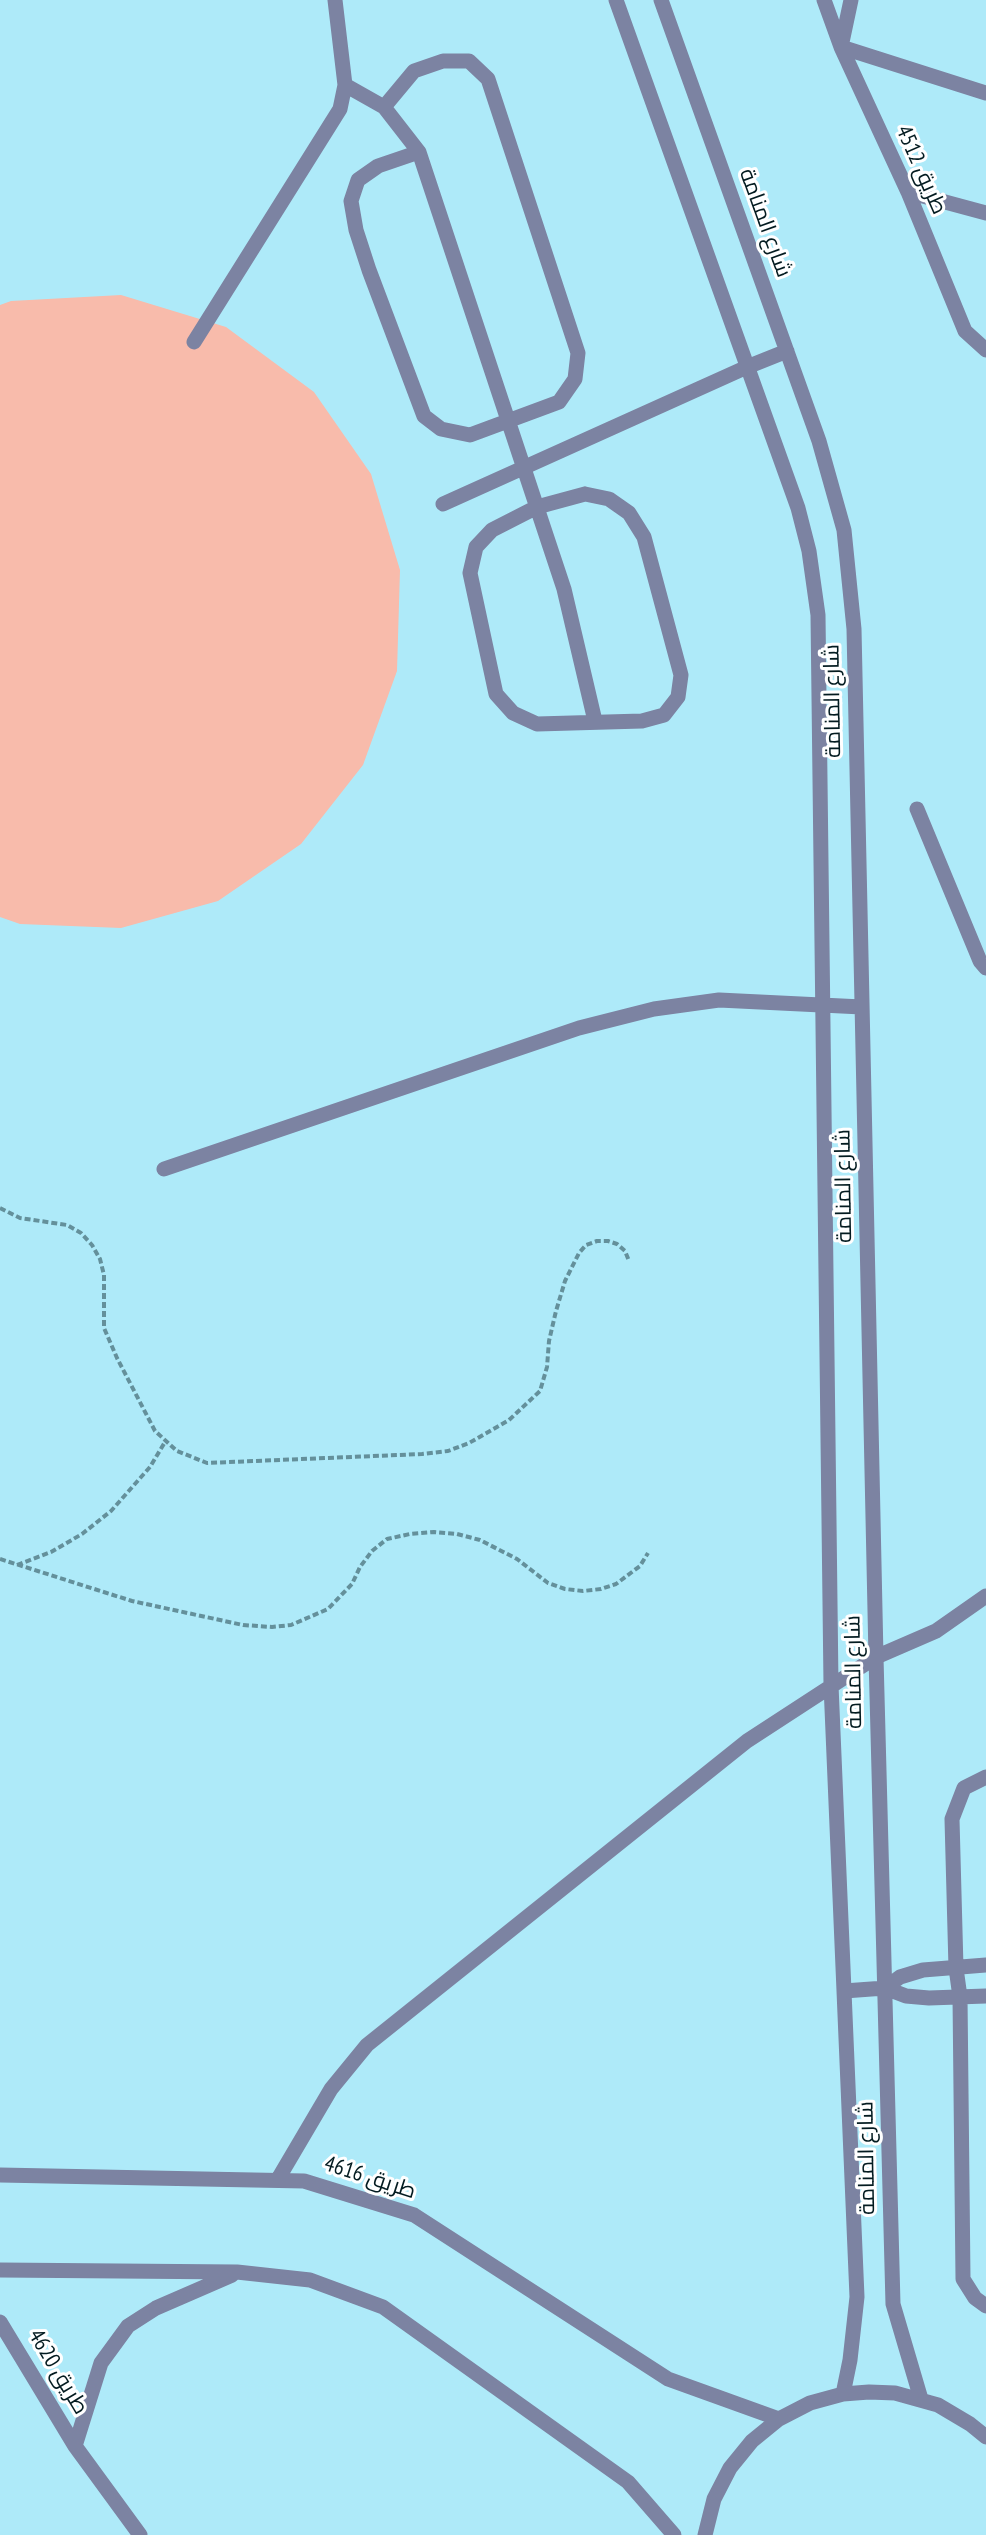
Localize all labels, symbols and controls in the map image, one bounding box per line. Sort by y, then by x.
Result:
street label: طريق 4512 [890,121,952,219]
street label: شارع المنامة [733,165,797,281]
street label: شارع المنامة [819,644,847,758]
street label: شارع المنامة [830,1129,858,1243]
street label: شارع المنامة [840,1615,868,1729]
street label: شارع المنامة [853,2101,881,2215]
street label: طريق 4616 [321,2151,419,2205]
street label: طريق 4620 [22,2325,94,2419]

